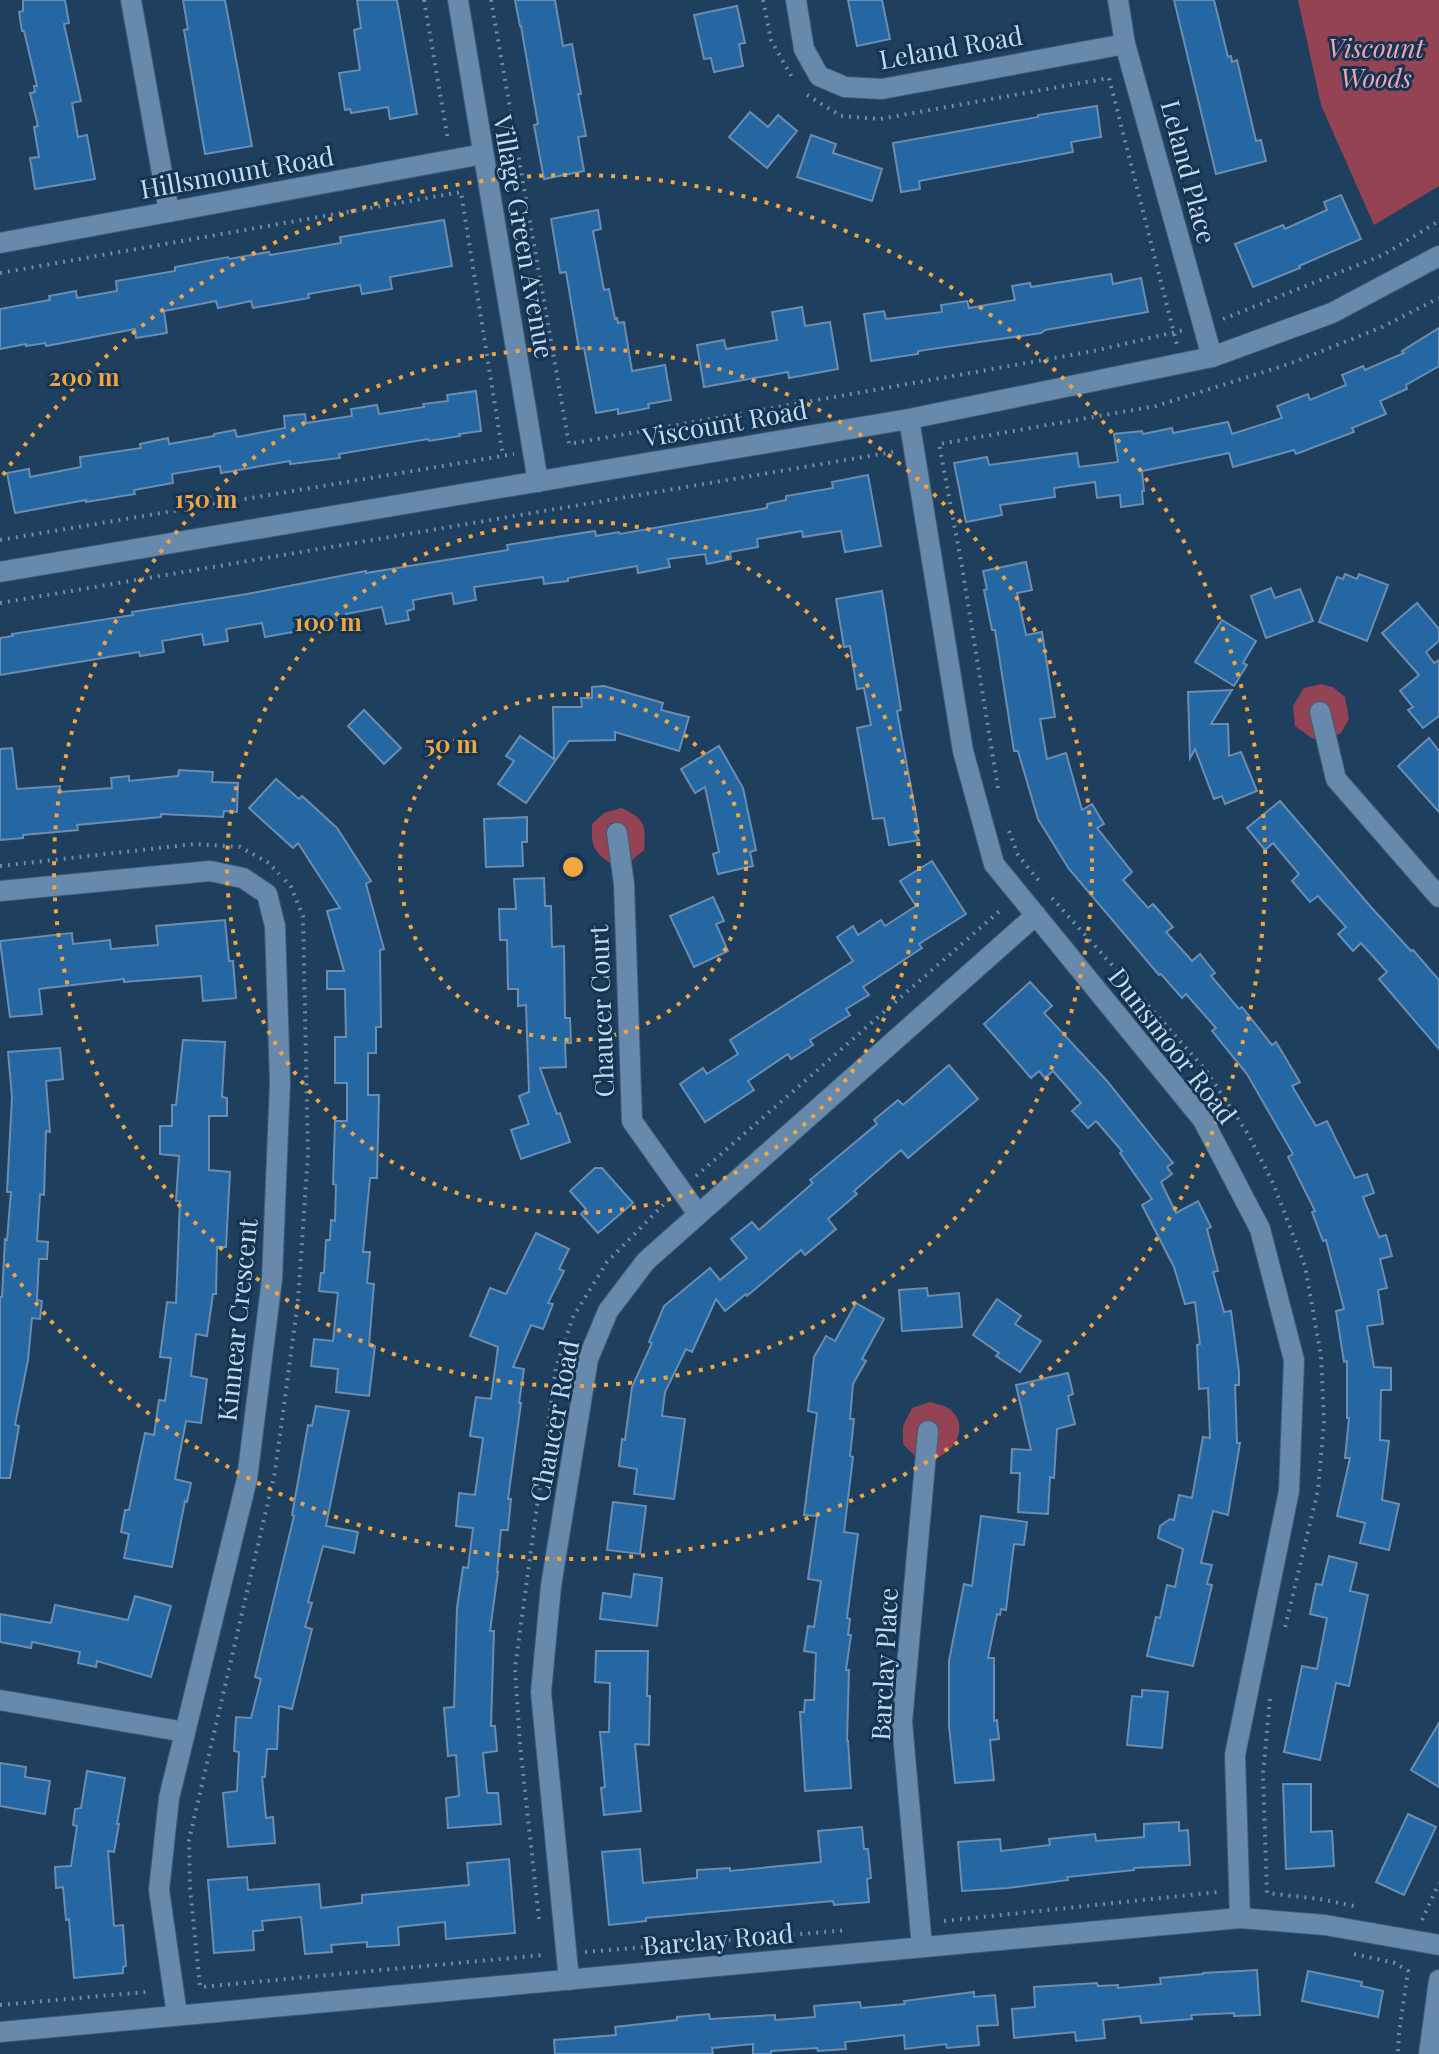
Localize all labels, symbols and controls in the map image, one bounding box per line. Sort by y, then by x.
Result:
street label: Leland Road [876,17,1025,76]
park label: Viscount Woods [1328,30,1426,95]
street label: Leland Place [1154,96,1225,247]
street label: Village Green Avenue [486,111,563,361]
street label: Hillsmount Road [137,137,336,206]
text: 200 m [49,360,120,392]
street label: Viscount Road [639,391,810,454]
text: 150 m [175,482,238,514]
text: 100 m [294,605,362,637]
text: 50 m [424,727,478,759]
centre of rings [559,853,587,881]
street label: Chaucer Court [580,923,621,1098]
street label: Dunsmoor Road [1101,960,1245,1130]
street label: Kinnear Crescent [208,1216,265,1423]
street label: Chaucer Road [521,1337,586,1504]
street label: Barclay Place [862,1587,905,1741]
street label: Barclay Road [641,1914,795,1963]

